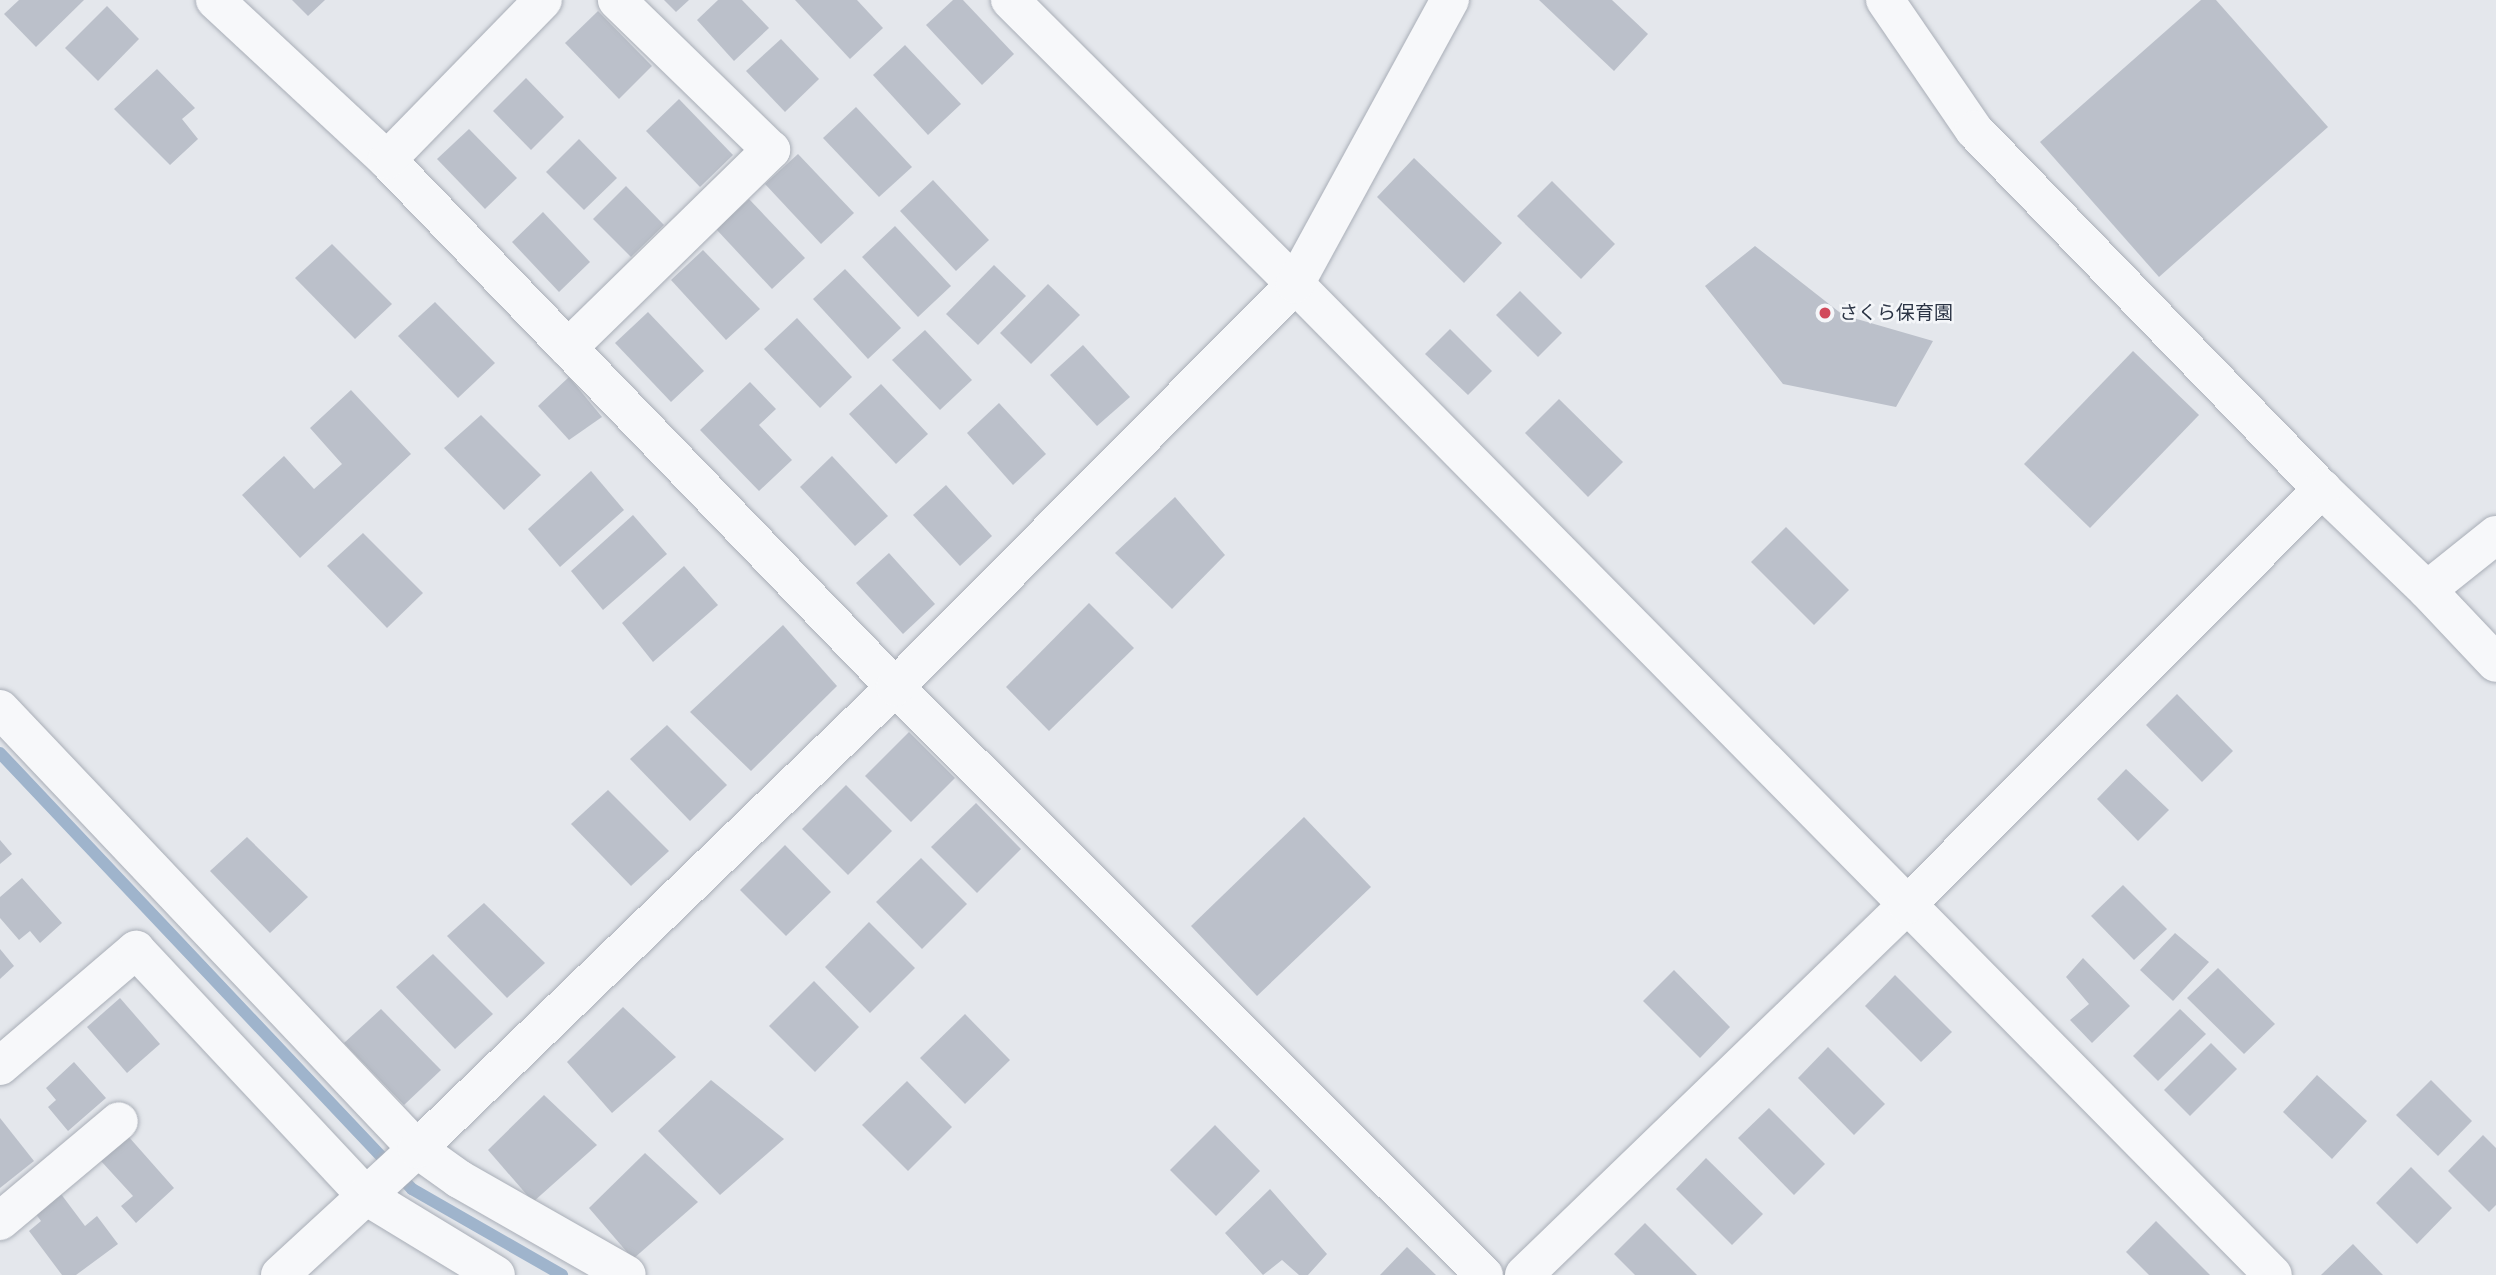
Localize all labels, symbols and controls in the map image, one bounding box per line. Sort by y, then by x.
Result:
place label: さくら保育園 [1839,302,1953,324]
marker: さくら保育園 [1817,305,1833,321]

